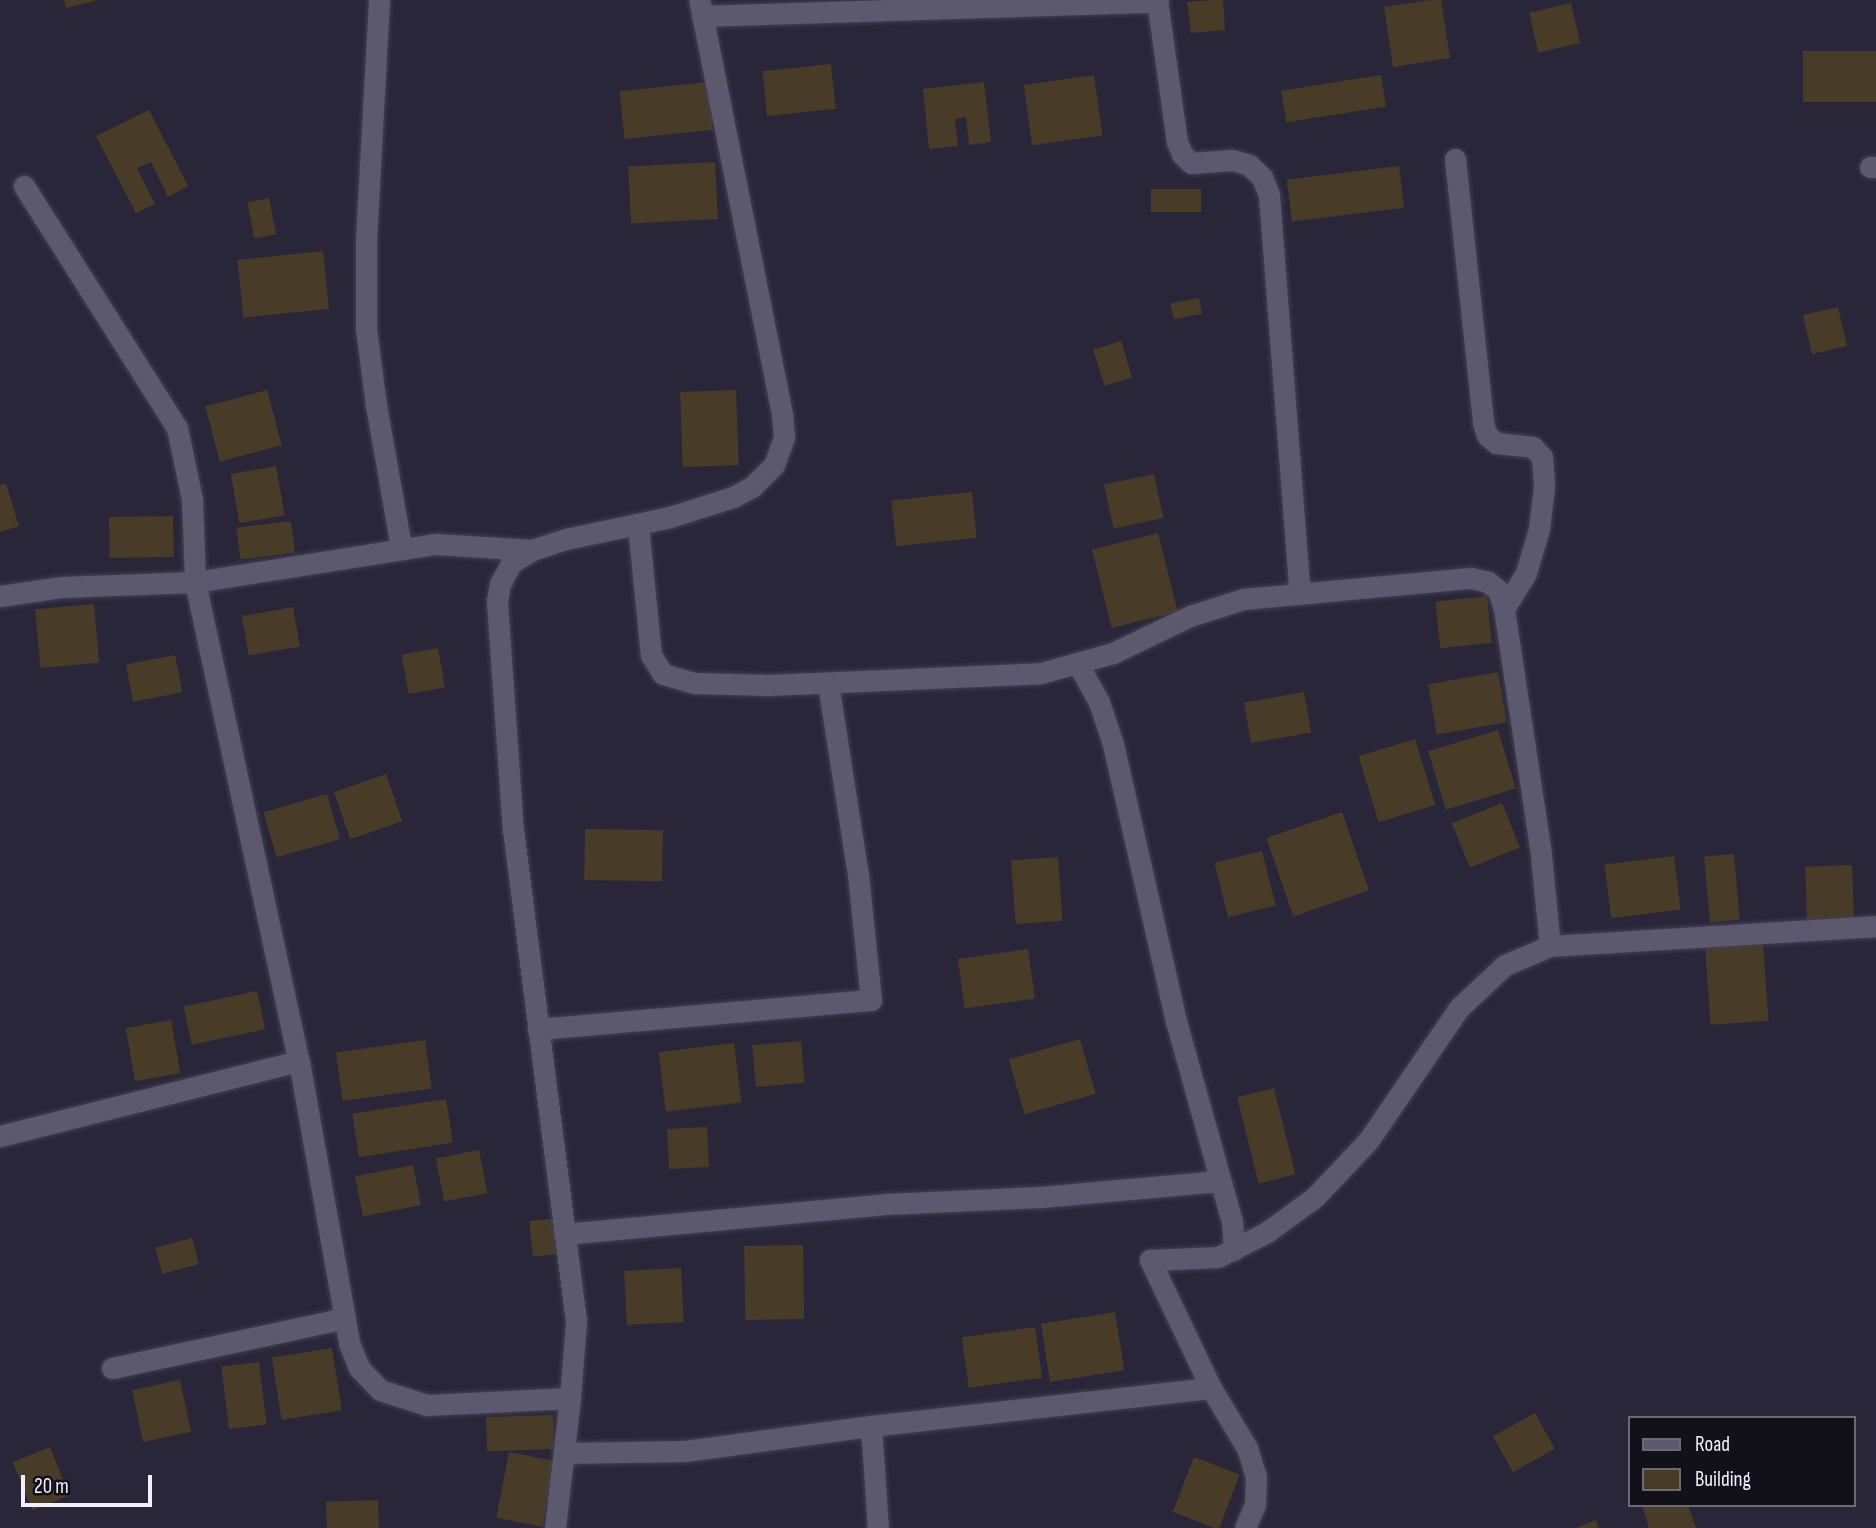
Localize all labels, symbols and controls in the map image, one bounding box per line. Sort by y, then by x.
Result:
legend [1628,1416,1855,1507]
text: Road [1695,1432,1730,1457]
scale bar [24,1462,156,1506]
text: Building [1695,1467,1751,1492]
text: 20 m [34,1474,69,1499]

